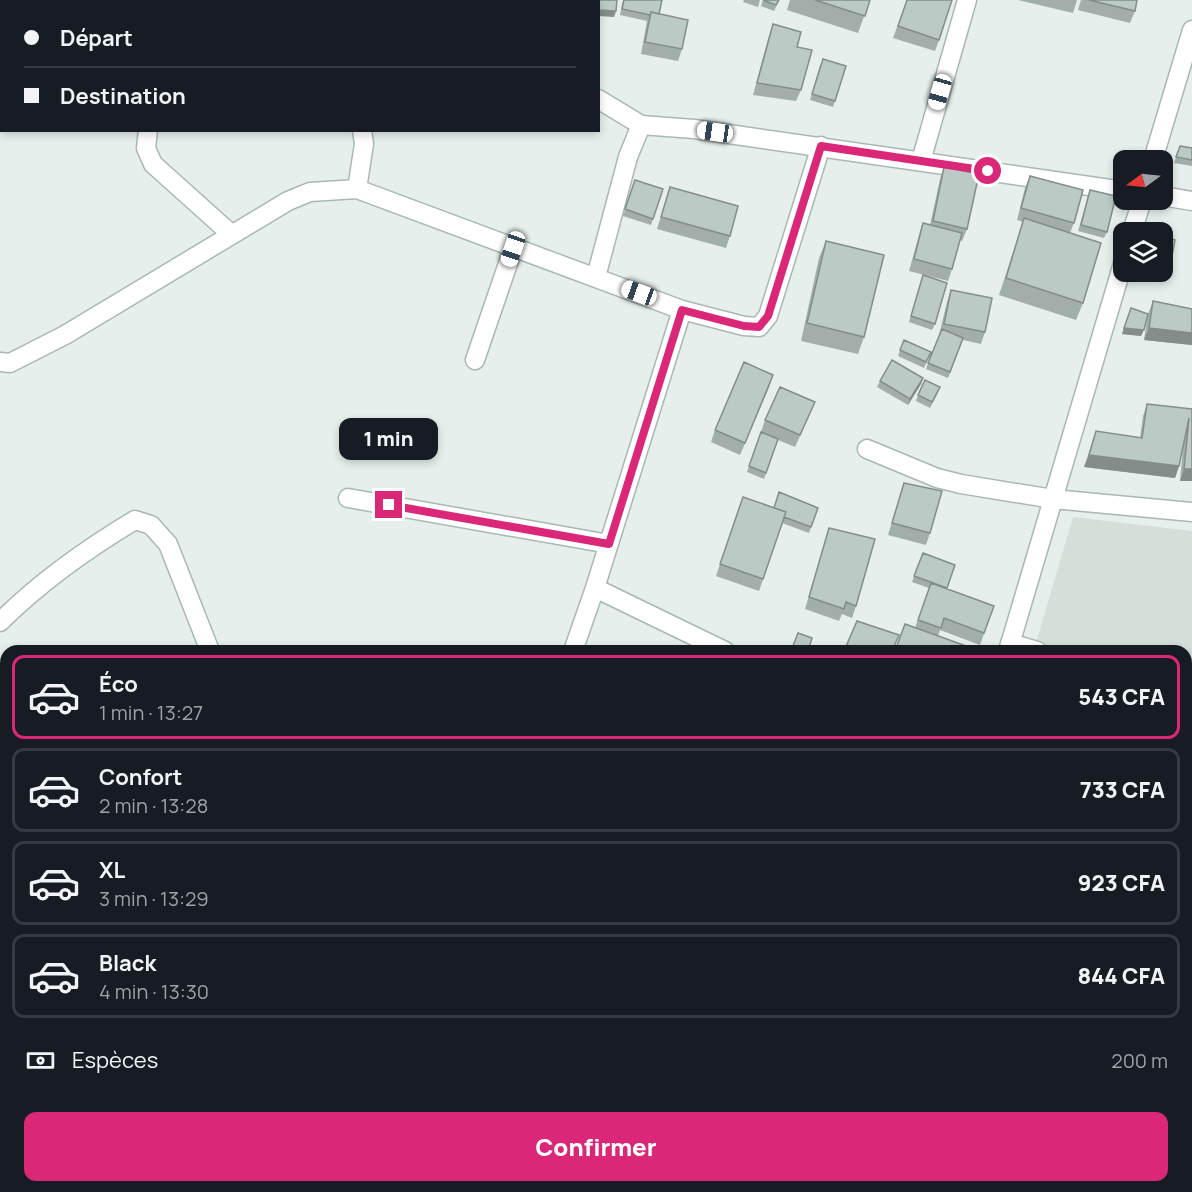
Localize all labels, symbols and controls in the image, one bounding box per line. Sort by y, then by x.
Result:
text: Départ [60,23,133,53]
car [926,72,954,112]
text: Destination [60,81,186,111]
car [696,121,734,143]
north arrow [1113,150,1173,210]
map controls [1113,150,1173,282]
route start [974,157,1001,184]
button: layers [1113,222,1173,282]
car [499,229,527,269]
car [619,278,659,308]
callout: 1 min [340,418,438,460]
text: 1 min [363,425,414,452]
route end [375,491,402,518]
text: Éco [99,669,138,699]
icon: car [27,670,81,724]
text: 543 CFA [1078,682,1165,712]
text: 1 min · 13:27 [99,699,203,726]
text: Confort [99,762,182,792]
icon: car [27,763,81,817]
text: 733 CFA [1080,775,1165,805]
text: 2 min · 13:28 [99,792,208,819]
text: XL [99,855,125,885]
icon: car [27,856,81,910]
text: 923 CFA [1078,868,1165,898]
text: 3 min · 13:29 [99,885,209,912]
text: Black [99,948,156,978]
icon: car [27,949,81,1003]
text: 844 CFA [1077,961,1165,991]
text: 4 min · 13:30 [99,978,209,1005]
icon: cash [24,1044,57,1077]
text: Espèces [72,1045,158,1075]
text: 200 m [1111,1047,1168,1074]
button: Confirmer [24,1112,1168,1181]

